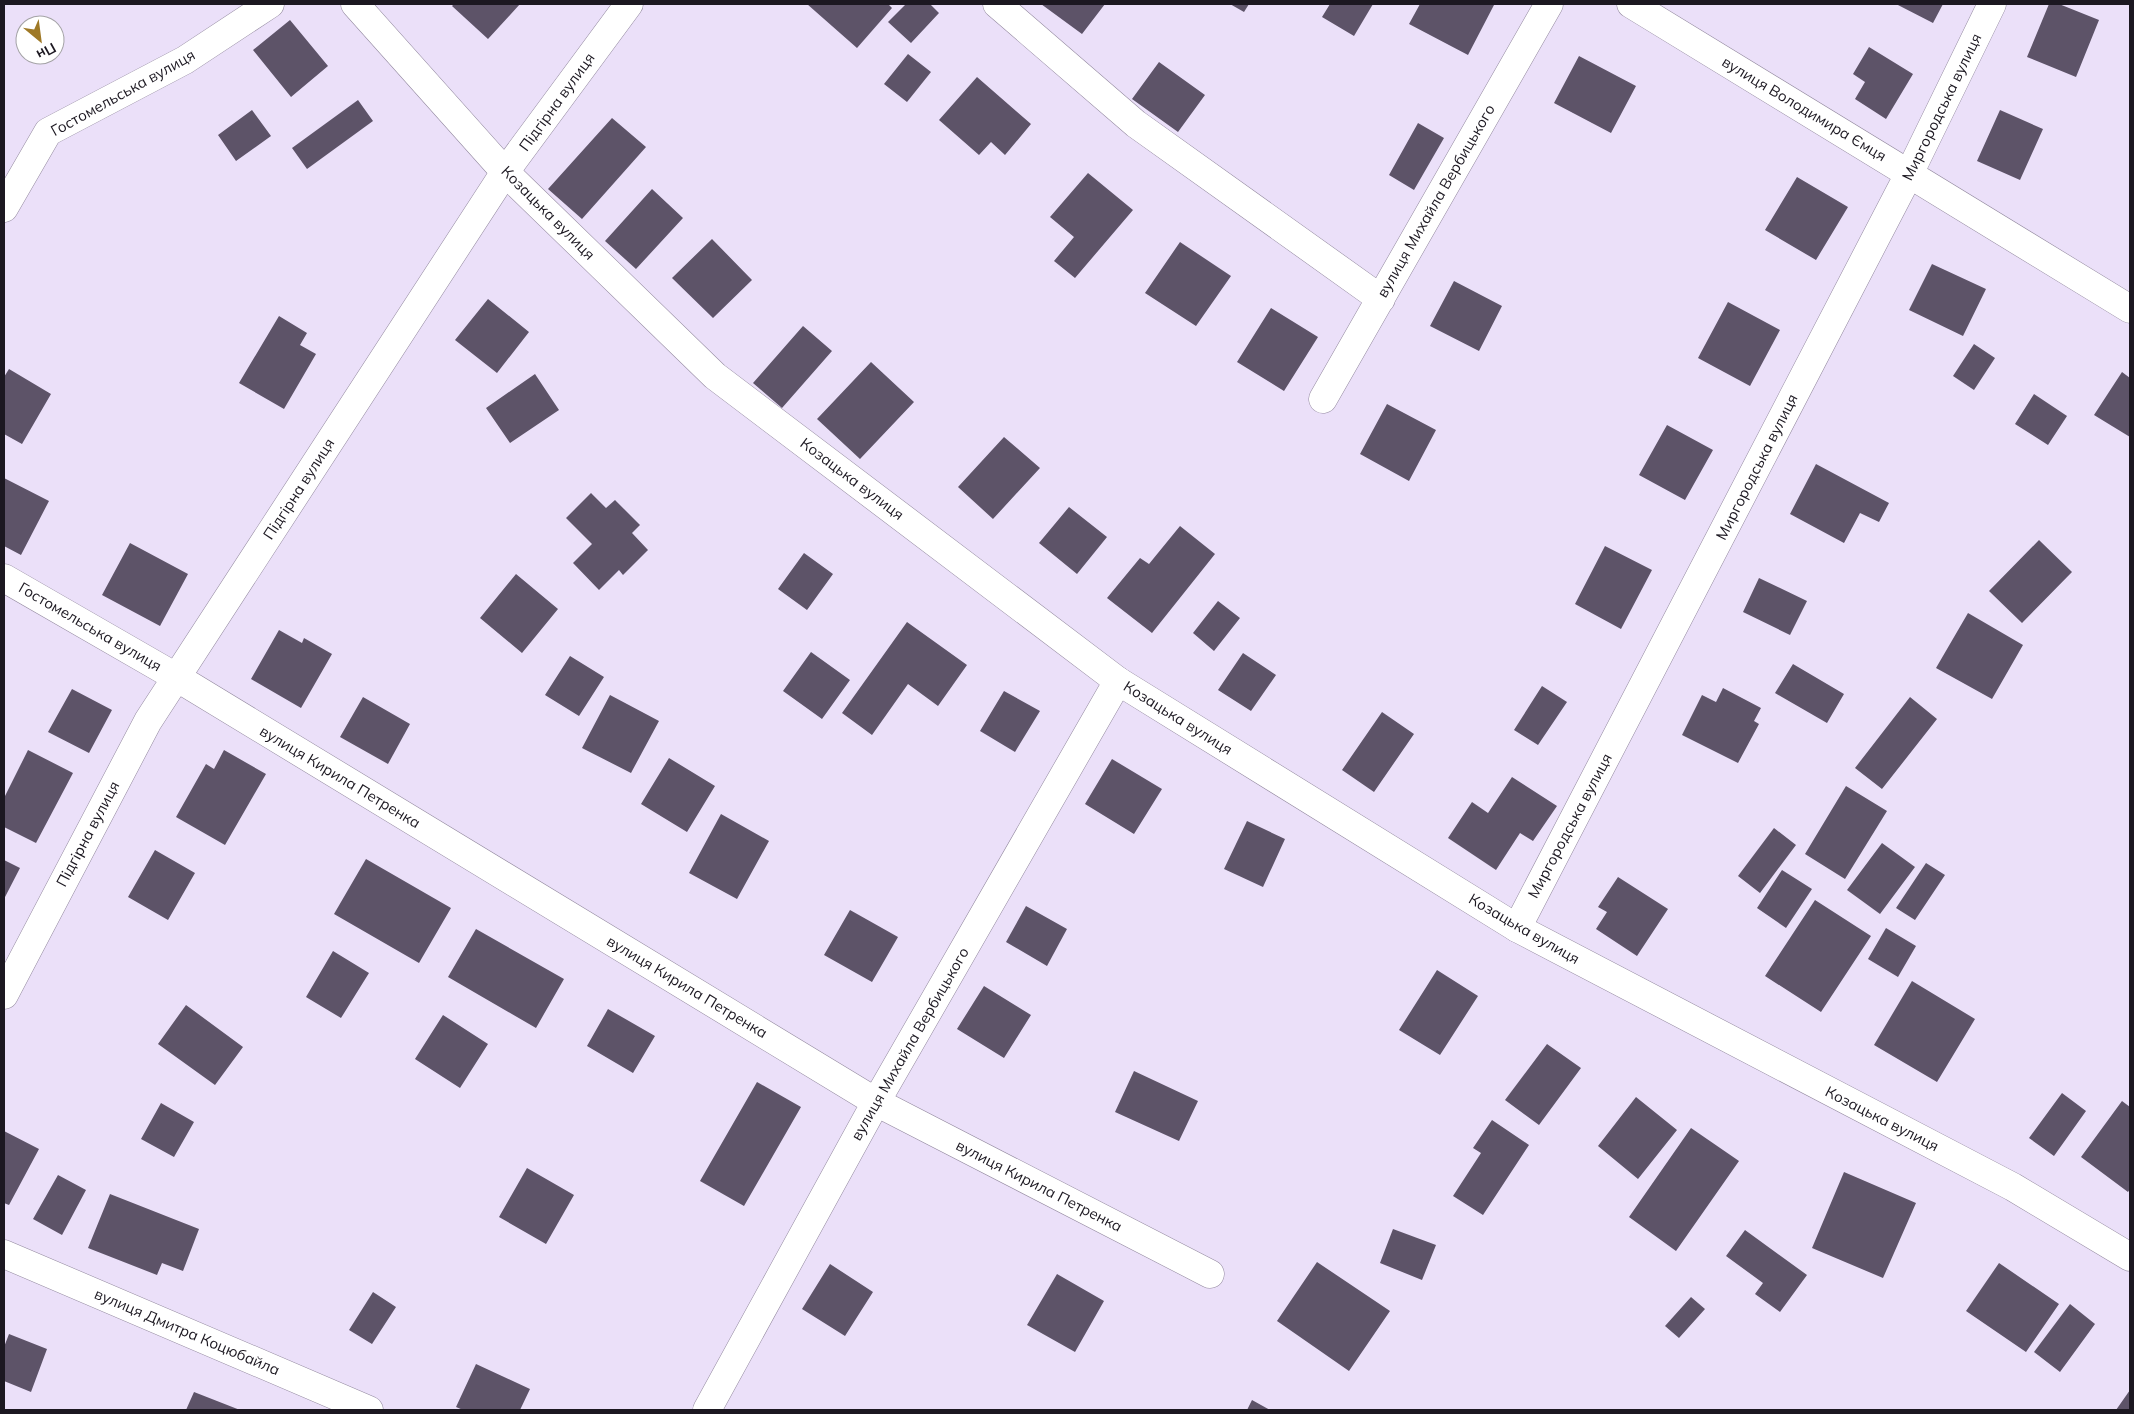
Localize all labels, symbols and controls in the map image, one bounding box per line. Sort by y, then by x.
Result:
north arrow [15,15,65,65]
street label: Миргородська вулиця [1898,30,1985,183]
text: Пн [33,39,59,64]
street label: Гостомельська вулиця [47,45,198,140]
street label: Підгірна вулиця [515,49,599,155]
street label: вулиця Володимира Ємця [1719,52,1890,165]
street label: вулиця Михайла Вербицького [1372,101,1499,301]
street label: Козацька вулиця [497,162,599,264]
street label: Миргородська вулиця [1711,391,1802,543]
street label: Козацька вулиця [797,433,908,524]
street label: Підгірна вулиця [259,434,338,543]
street label: Гостомельська вулиця [15,578,165,675]
street label: Козацька вулиця [1120,676,1236,759]
street label: вулиця Кирила Петренка [256,721,424,832]
street label: Миргородська вулиця [1523,750,1616,901]
street label: Підгірна вулиця [52,778,123,890]
street label: Козацька вулиця [1465,889,1583,968]
street label: вулиця Кирила Петренка [603,931,771,1042]
street label: вулиця Михайла Вербицького [846,944,973,1144]
street label: Козацька вулиця [1822,1082,1942,1155]
street label: вулиця Кирила Петренка [953,1135,1126,1236]
street label: вулиця Дмитра Коцюбайла [92,1284,283,1379]

